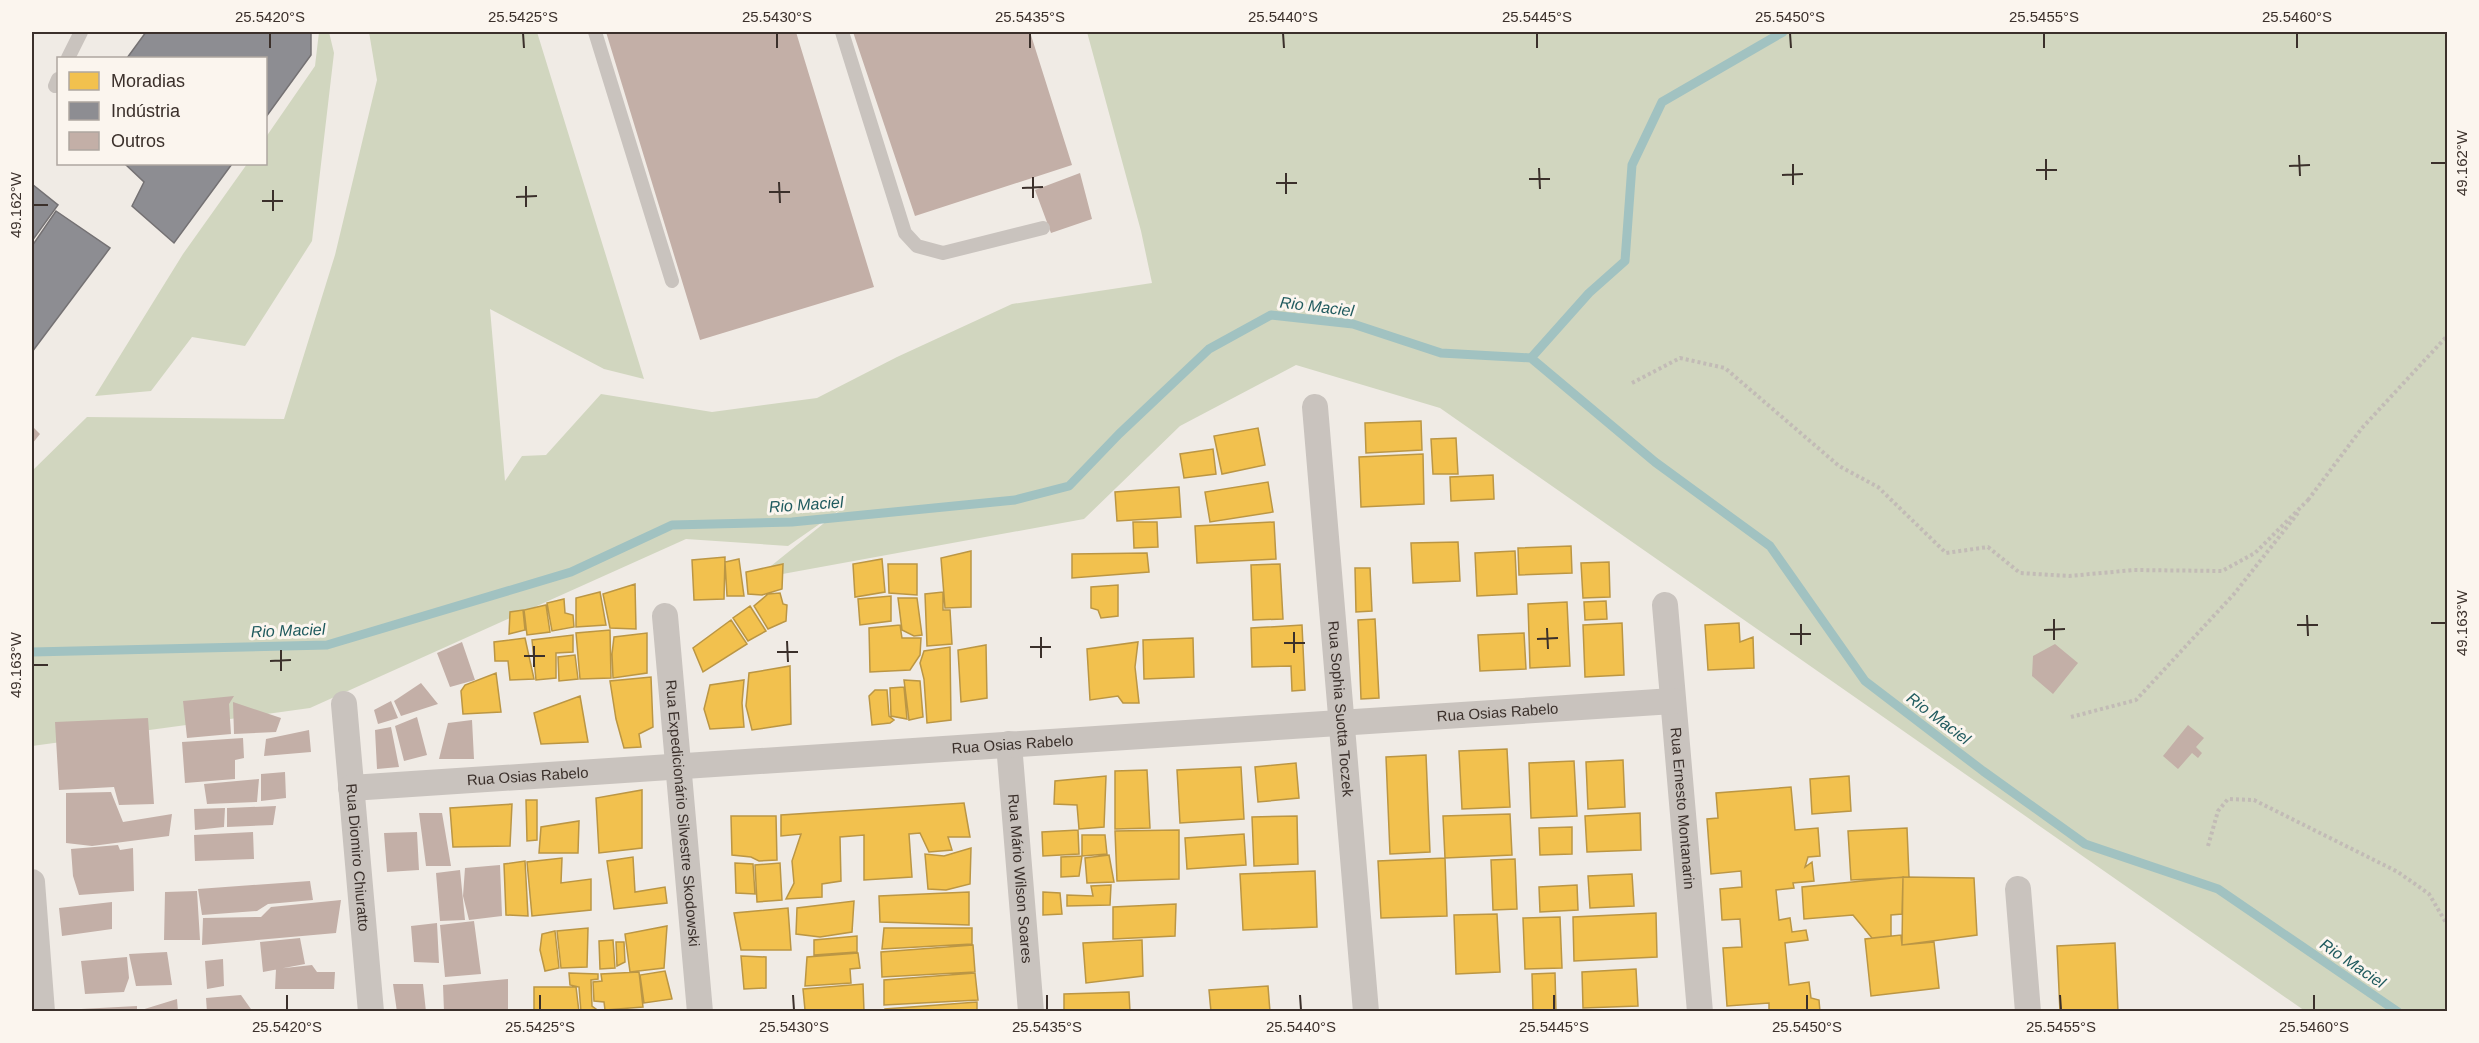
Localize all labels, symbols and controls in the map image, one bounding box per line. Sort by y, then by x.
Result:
text: 25.5420°S [235,8,305,25]
text: 25.5425°S [488,8,558,25]
text: 25.5430°S [742,8,812,25]
text: 25.5435°S [995,8,1065,25]
text: 25.5440°S [1248,8,1318,25]
text: 25.5445°S [1502,8,1572,25]
text: 25.5450°S [1755,8,1825,25]
text: 25.5455°S [2009,8,2079,25]
text: 25.5460°S [2262,8,2332,25]
legend [57,57,267,165]
text: Moradias [111,71,185,91]
text: Indústria [111,101,181,121]
text: 49.162°W [2453,129,2470,196]
text: Outros [111,131,165,151]
text: 49.162°W [7,171,24,238]
water label: Rio Maciel [1279,294,1355,320]
water label: Rio Maciel [768,493,844,516]
text: 49.163°W [2453,589,2470,656]
street label: Rua Sophia Suotta Toczek [1325,620,1357,798]
water label: Rio Maciel [250,621,326,640]
text: 49.163°W [7,631,24,698]
street label: Rua Expedicionário Silvestre Skodowski [663,679,703,947]
water label: Rio Maciel [1904,689,1974,748]
street label: Rua Osias Rabelo [1436,700,1559,725]
street label: Rua Ernesto Montanarin [1668,726,1698,890]
street label: Rua Osias Rabelo [951,731,1074,756]
street label: Rua Osias Rabelo [466,763,589,788]
street label: Rua Diomiro Chiuratto [343,783,373,932]
street label: Rua Mário Wilson Soares [1005,793,1036,964]
water label: Rio Maciel [2317,935,2389,992]
text: 25.5420°S [252,1018,322,1035]
text: 25.5425°S [505,1018,575,1035]
text: 25.5430°S [759,1018,829,1035]
text: 25.5435°S [1012,1018,1082,1035]
text: 25.5440°S [1266,1018,1336,1035]
text: 25.5445°S [1519,1018,1589,1035]
text: 25.5450°S [1772,1018,1842,1035]
text: 25.5455°S [2026,1018,2096,1035]
text: 25.5460°S [2279,1018,2349,1035]

